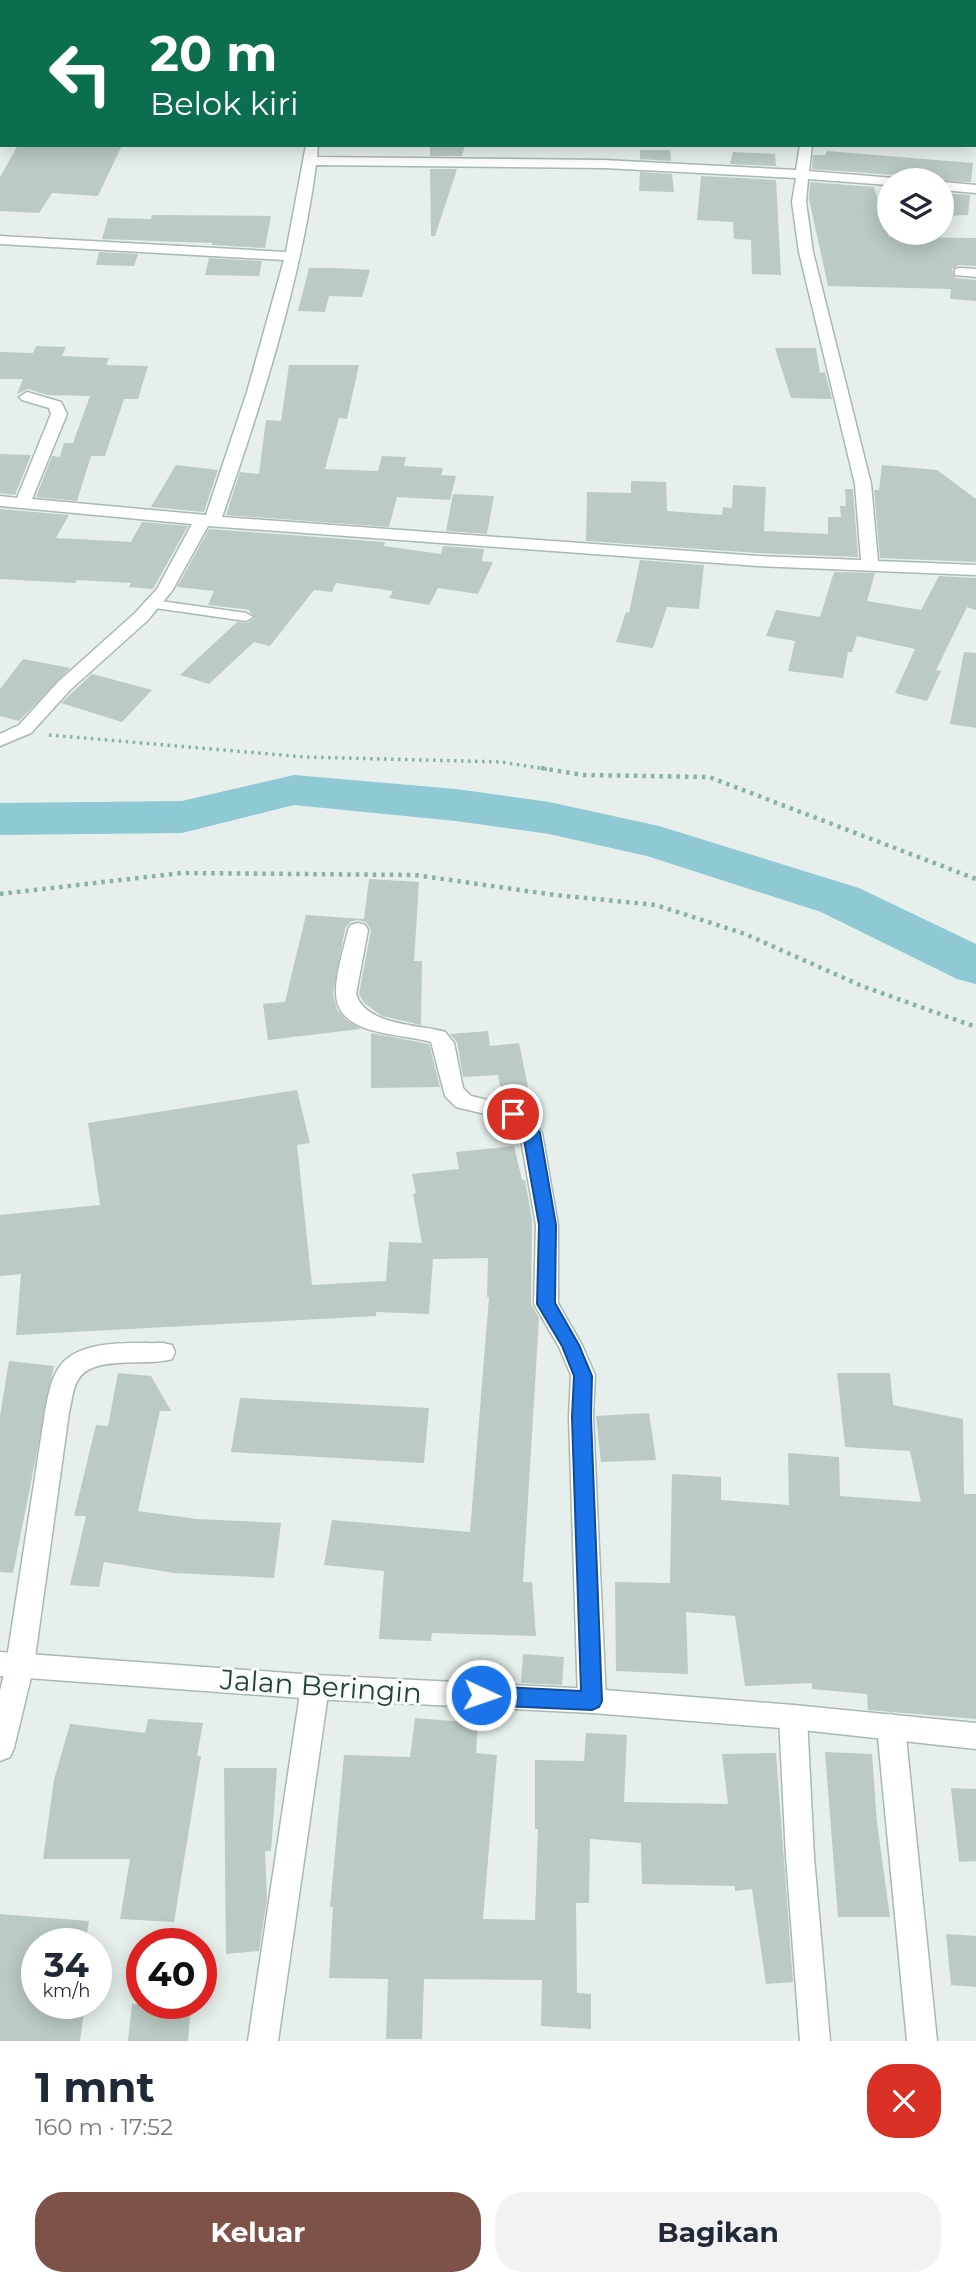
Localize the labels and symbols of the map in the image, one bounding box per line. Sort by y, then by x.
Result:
pin [483,1084,543,1144]
position arrow [444,1658,518,1732]
street label: Jalan Beringin [218,1662,423,1710]
speed limit sign: 40 [126,1928,217,2019]

